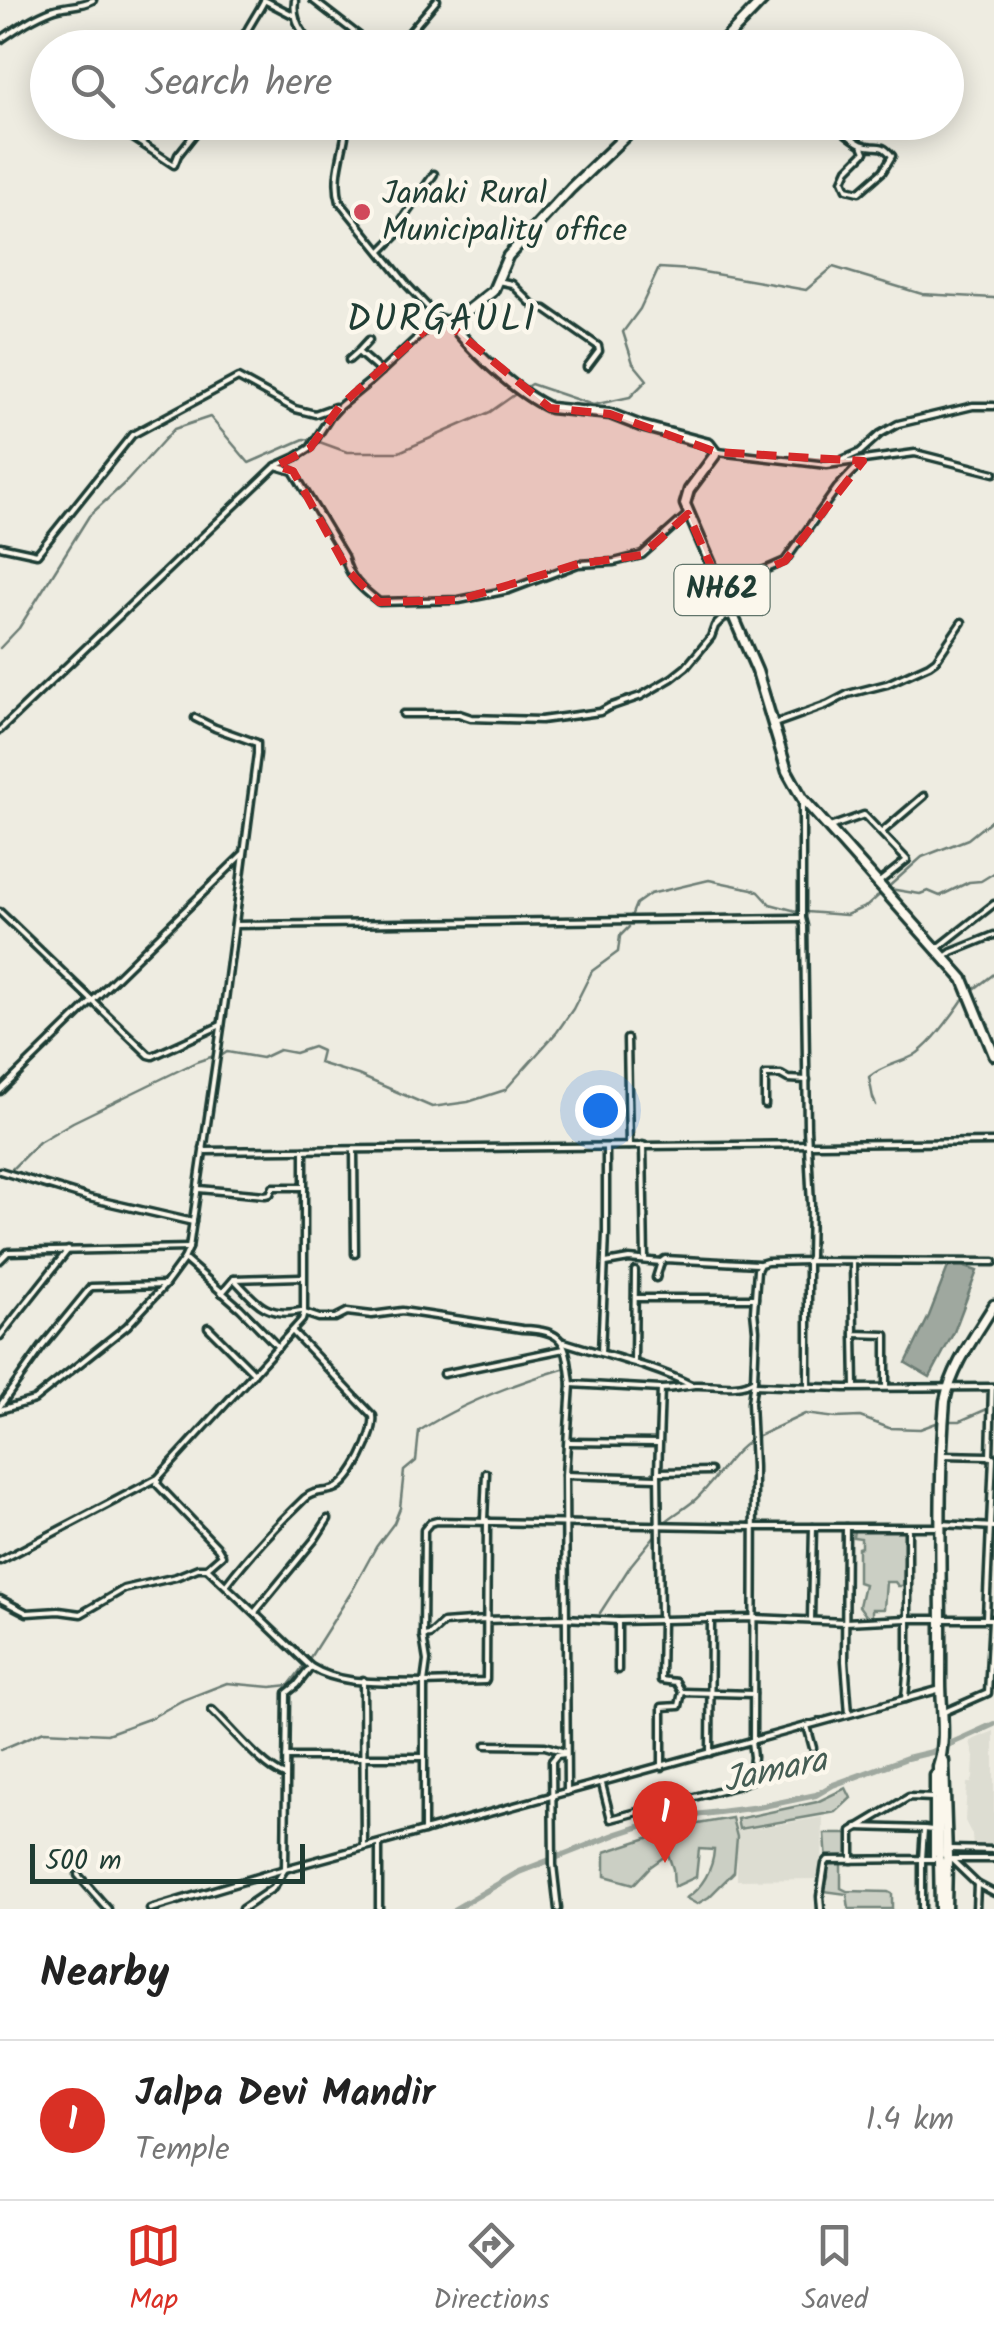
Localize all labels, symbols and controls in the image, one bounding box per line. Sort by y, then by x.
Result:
search box [30,30,964,140]
text: Search here [145,55,332,115]
icon: search [65,58,120,113]
place label: Janaki Rural Municipality office [382,169,627,257]
marker: Janaki Rural Municipality office [351,201,373,223]
district label: DURGAULI [346,291,538,351]
road number: NH62 [674,565,770,615]
your location [575,1085,626,1136]
water label: Jamara [718,1733,835,1810]
pin: 1 [632,1780,698,1863]
scale bar [30,1839,305,1884]
text: 500 m [45,1839,122,1884]
text: Nearby [40,1941,169,2008]
text: Jalpa Devi Mandir [135,2065,435,2125]
text: 1 [68,2095,77,2146]
text: 1.4 km [865,2095,954,2146]
text: Temple [135,2125,230,2176]
tab: Map [126,2218,181,2323]
tab: Directions [433,2218,549,2323]
tab: Saved [802,2218,868,2323]

